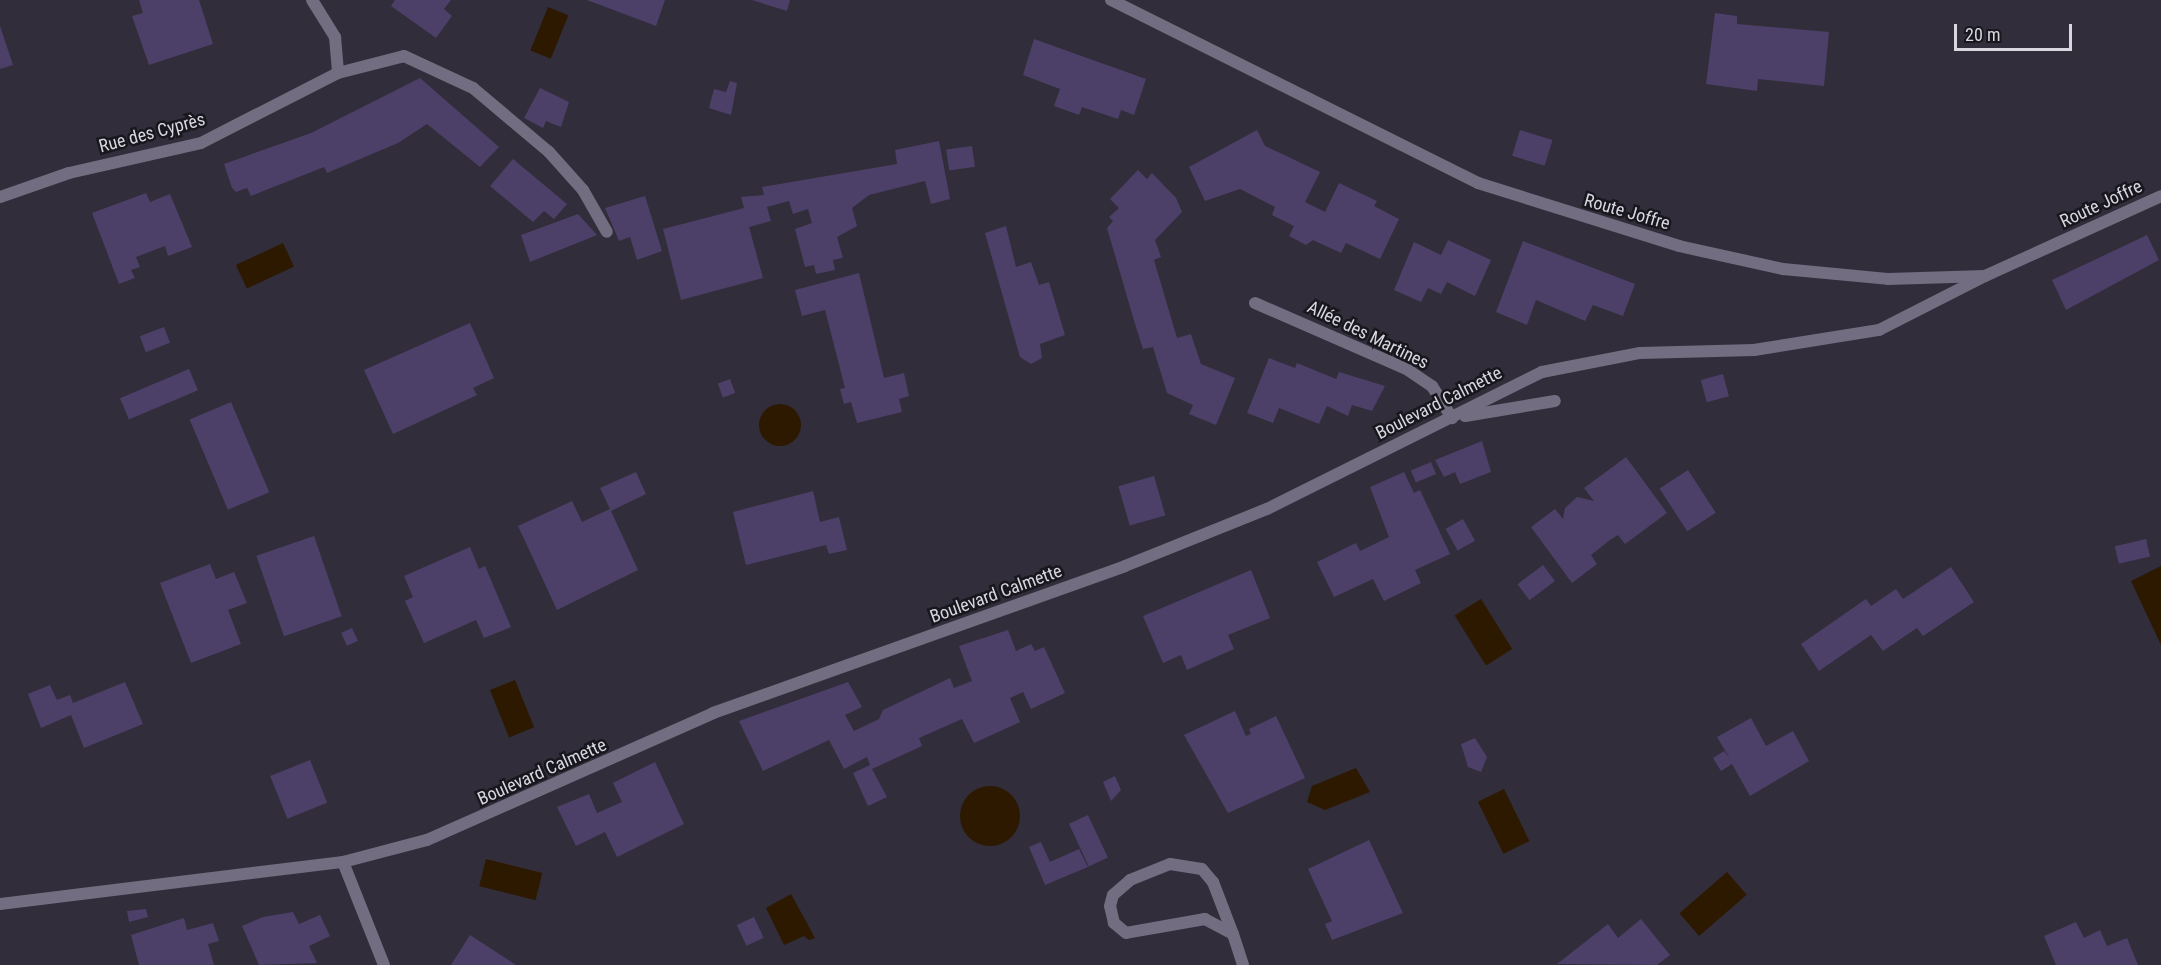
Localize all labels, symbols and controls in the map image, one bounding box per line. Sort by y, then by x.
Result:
scale bar [1957,12,2076,50]
text: 20 m [1965,24,2000,45]
street label: Rue des Cyprès [97,108,207,158]
street label: Route Joffre [2057,176,2145,232]
street label: Route Joffre [1582,189,1672,235]
street label: Allée des Martines [1304,296,1432,374]
street label: Boulevard Calmette [1372,362,1506,444]
street label: Boulevard Calmette [927,560,1065,628]
street label: Boulevard Calmette [474,734,610,810]

